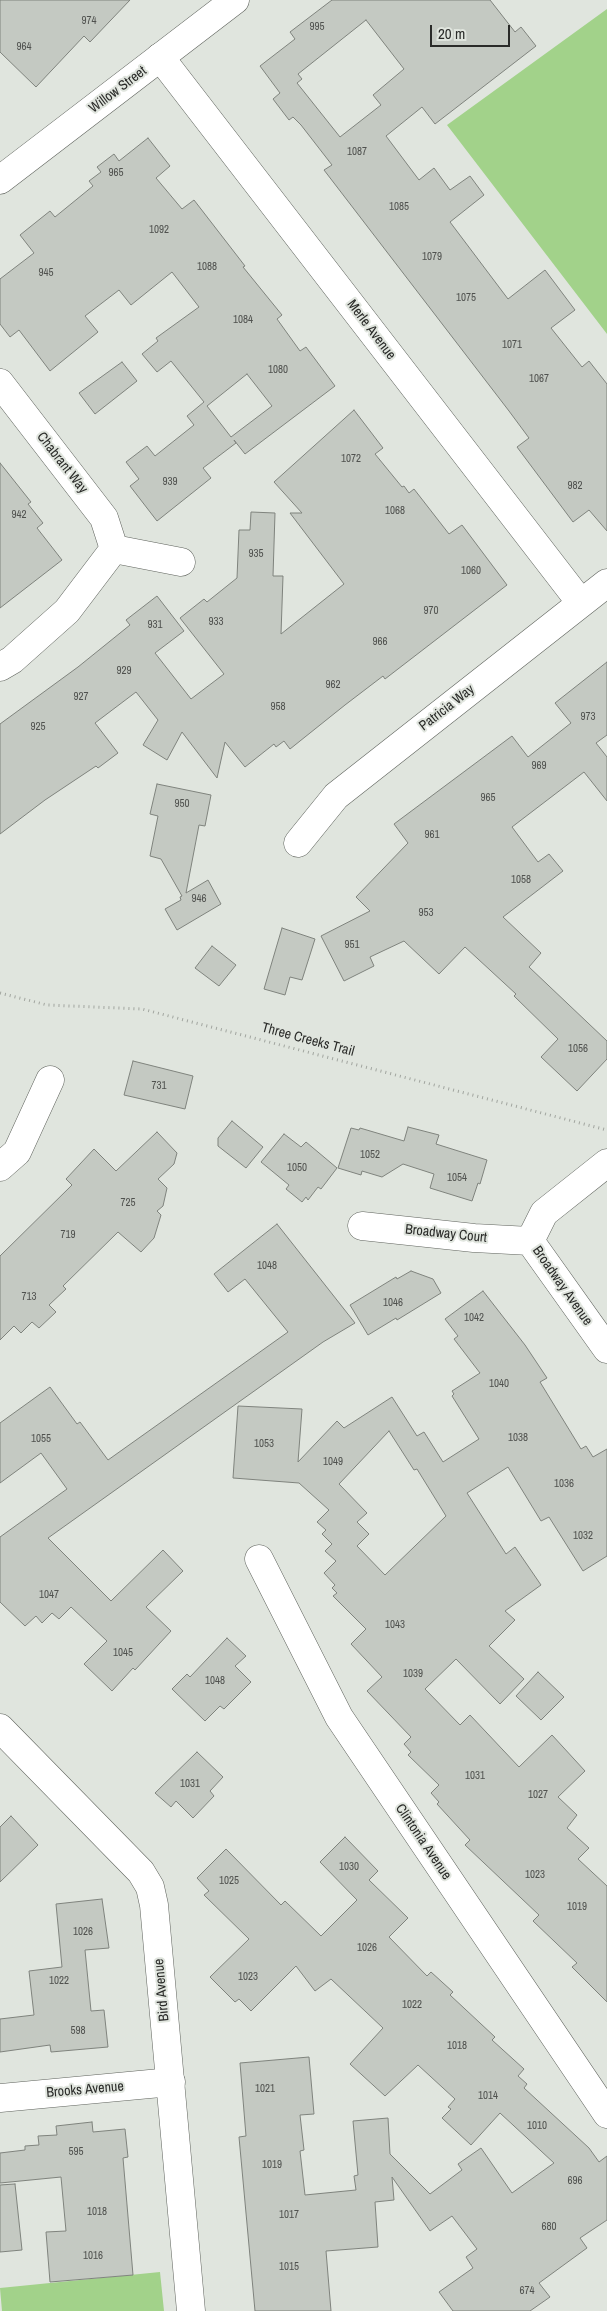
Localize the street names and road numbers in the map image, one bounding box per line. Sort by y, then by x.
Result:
street label: Willow Street [86,63,150,117]
street label: Merle Avenue [343,297,399,363]
street label: Chabrant Way [33,429,91,497]
street label: Patricia Way [416,681,478,735]
street label: Three Creeks Trail [260,1020,356,1060]
street label: Broadway Court [404,1221,488,1247]
street label: Broadway Avenue [528,1243,596,1329]
street label: Clintonia Avenue [391,1801,455,1883]
street label: Bird Avenue [151,1958,173,2022]
street label: Brooks Avenue [46,2078,124,2102]

